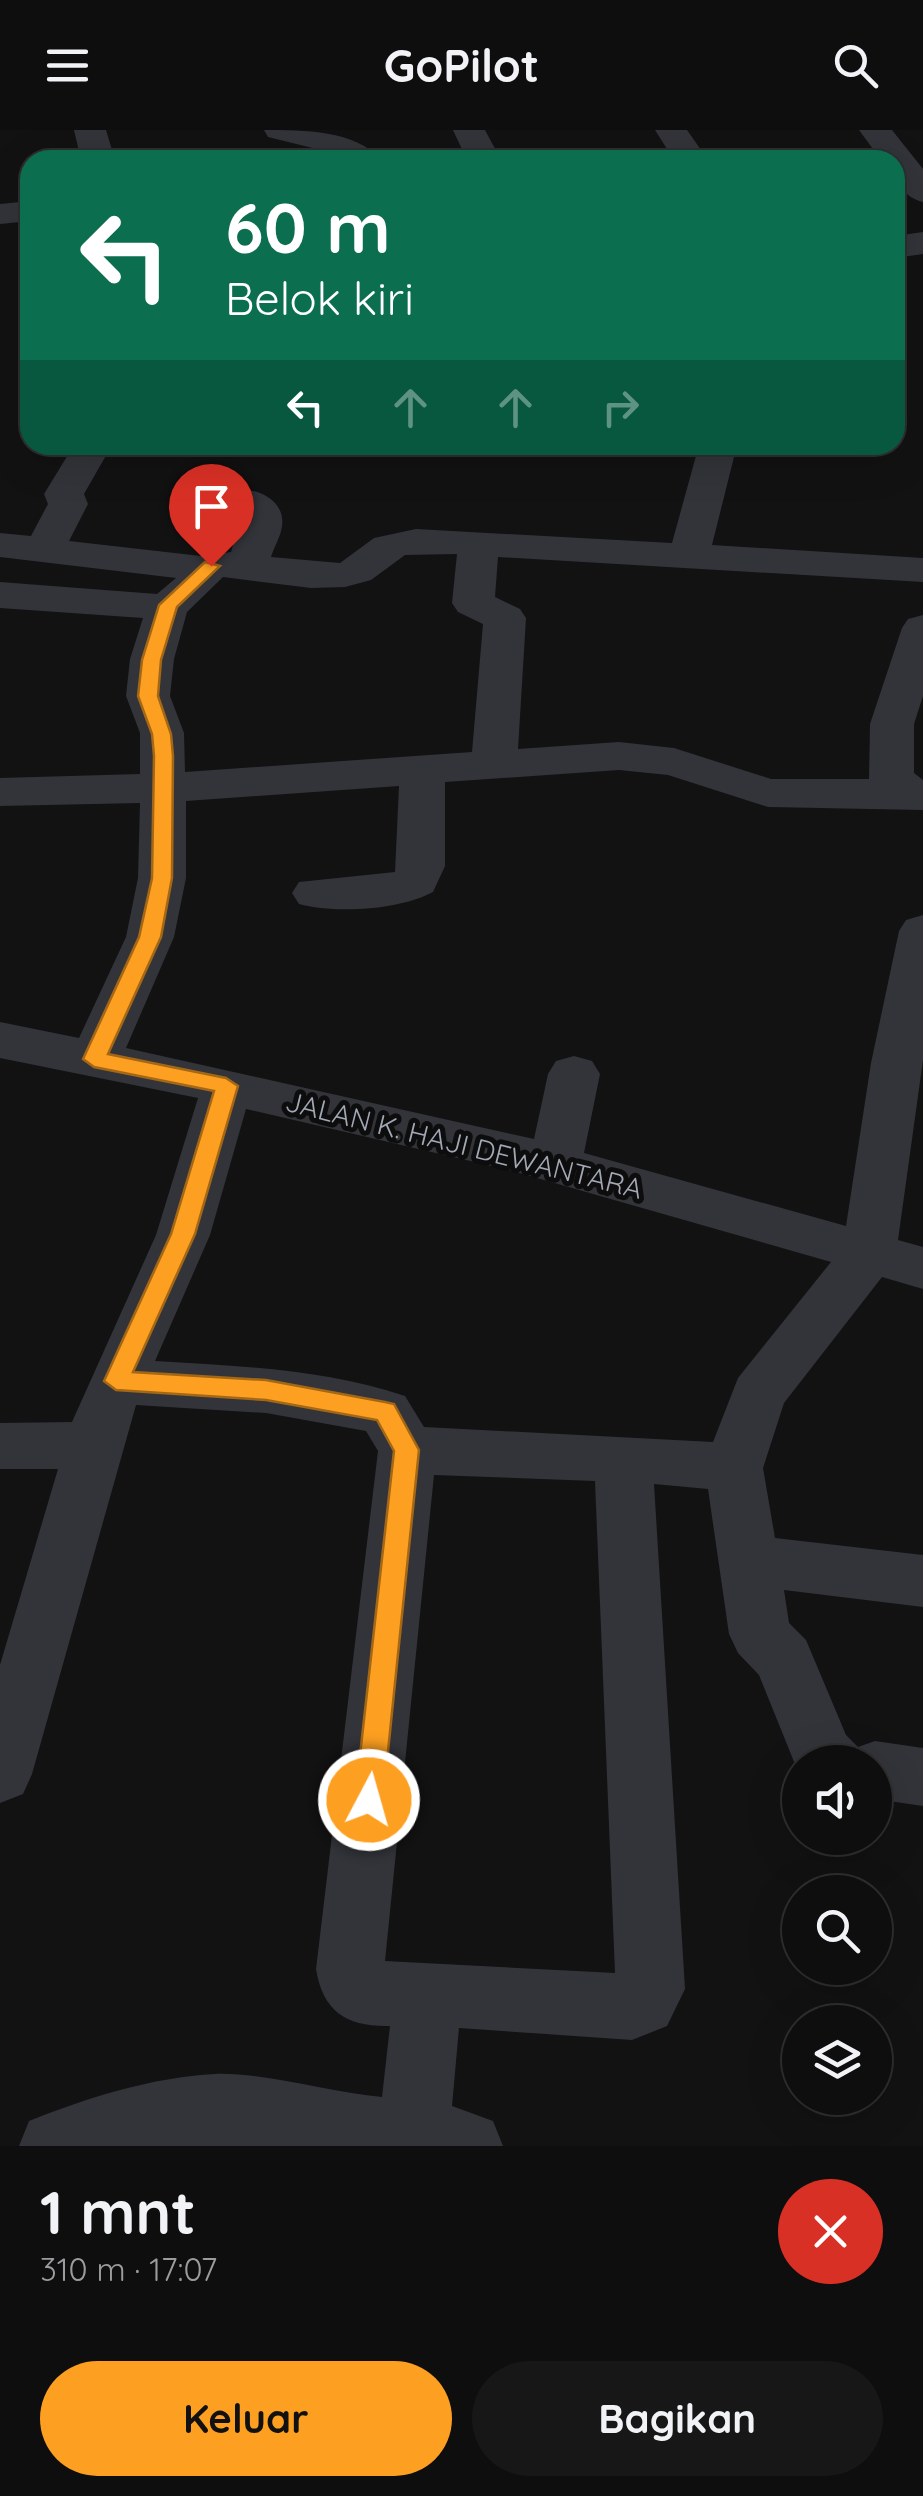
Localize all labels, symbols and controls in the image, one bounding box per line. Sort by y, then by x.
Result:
text: GoPilot [384,37,539,93]
icon: menu [40,38,95,93]
icon: search [828,38,883,93]
text: 60 m [225,183,391,271]
icon: left [60,190,190,320]
text: Belok kiri [225,270,414,326]
icon: left [278,380,333,435]
icon: ahead [383,380,438,435]
icon: ahead [488,380,543,435]
icon: right [593,380,648,435]
pin [169,464,254,567]
icon: arrive [184,479,239,534]
street label: JALAN K. HAJI DEWANTARA [282,1083,646,1206]
map controls [782,1745,892,2115]
button: sound [782,1745,892,1855]
position arrow [317,1748,421,1852]
button: search [782,1875,892,1985]
button: layers [782,2005,892,2115]
text: 1 mnt [40,2174,196,2249]
button: close [778,2179,883,2284]
text: 310 m · 17:07 [40,2249,217,2289]
button: Keluar [40,2361,452,2476]
button: Bagikan [472,2361,883,2476]

